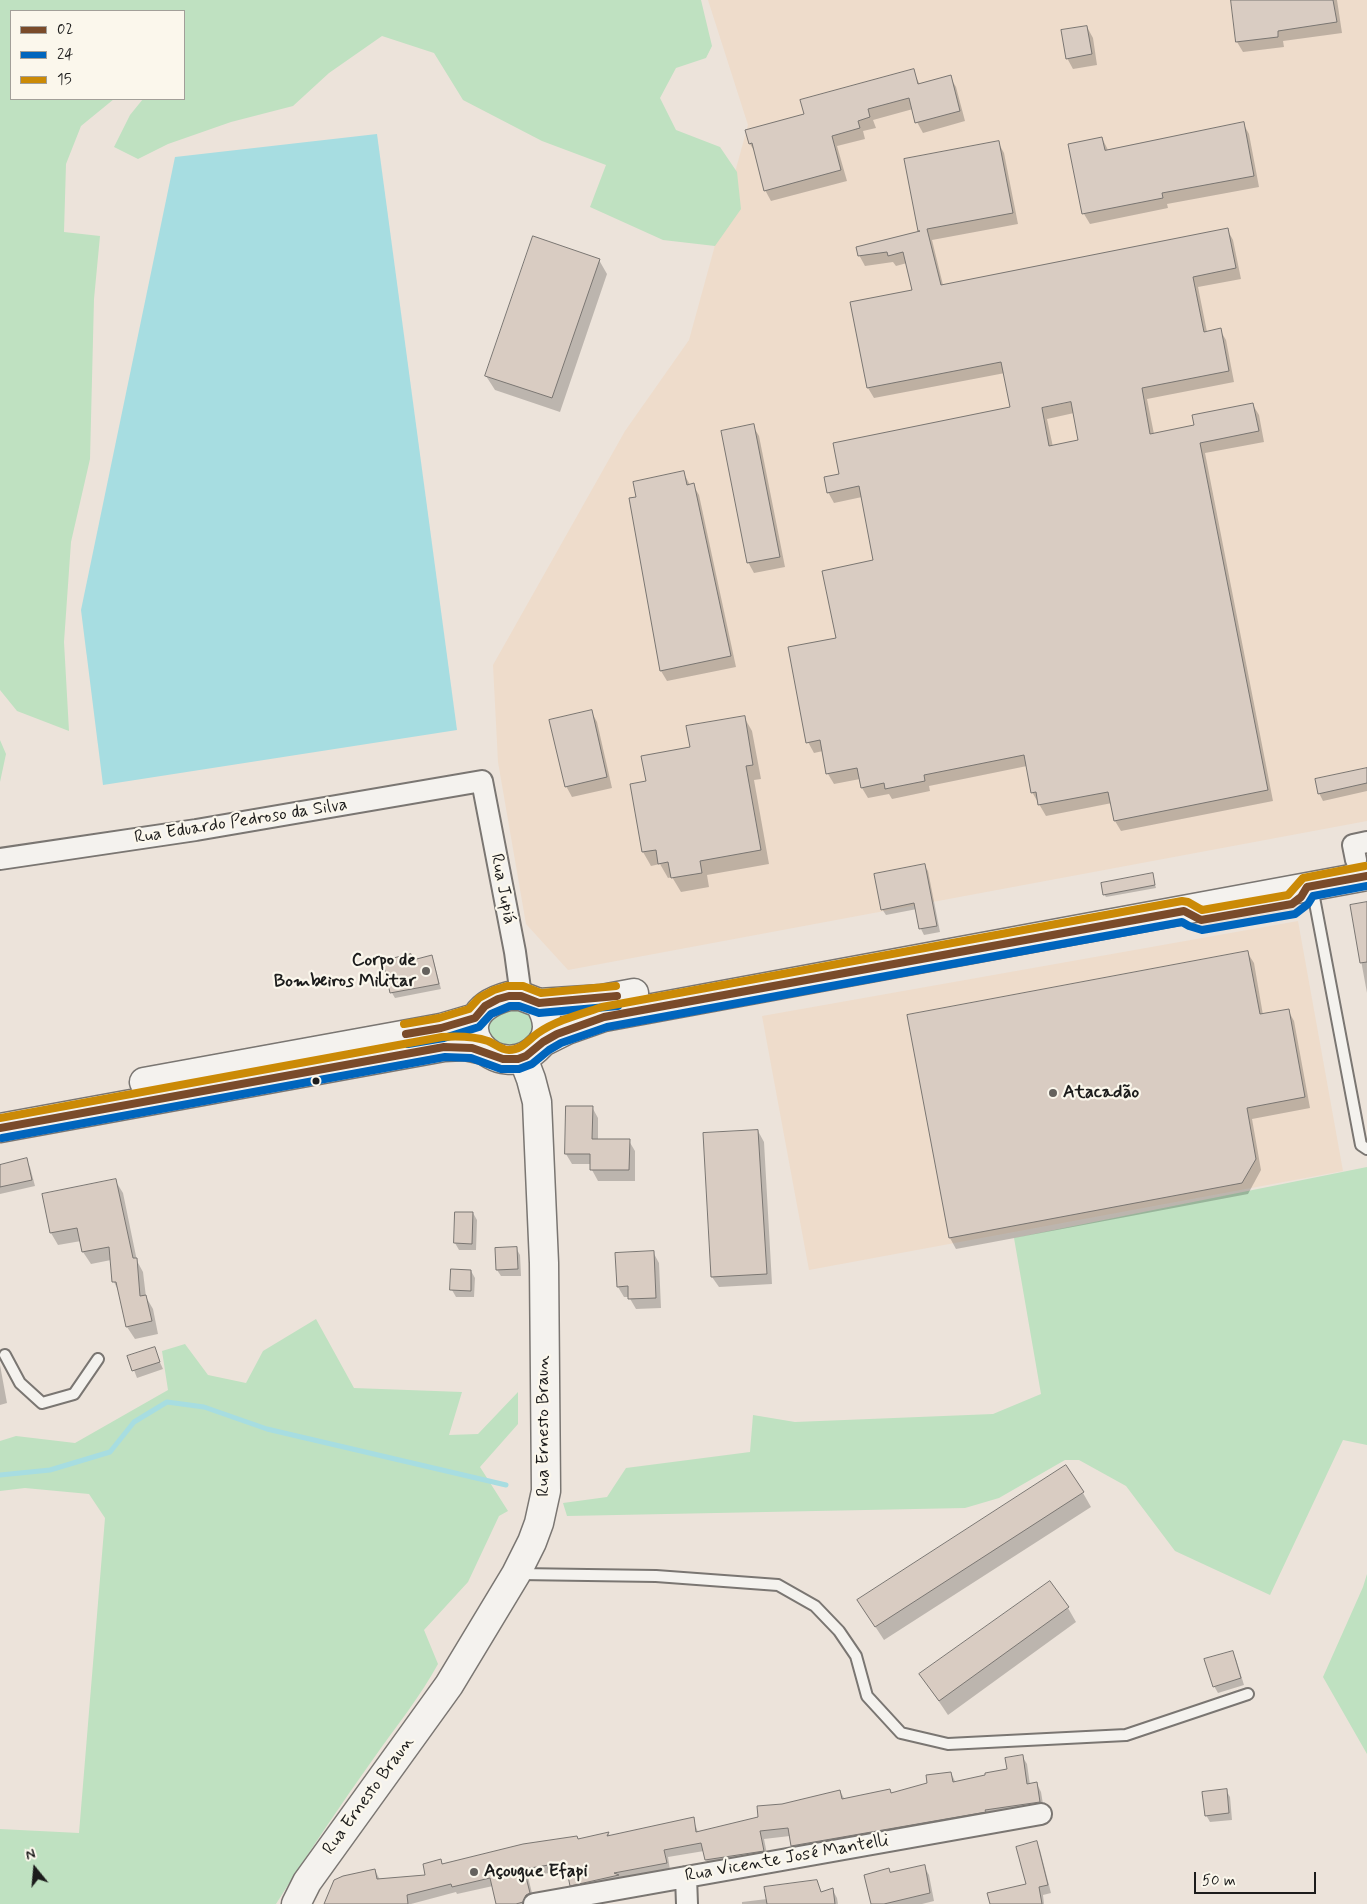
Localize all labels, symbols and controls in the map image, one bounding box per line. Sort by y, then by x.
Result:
legend [10,10,185,100]
text: 02 [57,20,73,40]
text: 24 [57,45,73,65]
text: 15 [57,70,72,90]
street label: Rua Eduardo Pedroso da Silva [133,794,349,850]
street label: Rua Jupiá [485,852,519,926]
place label: Corpo de Bombeiros Militar [274,950,416,992]
marker: Corpo de Bombeiros Militar [420,965,432,977]
unlabelled marker [311,1076,321,1086]
place label: Atacadão [1063,1082,1139,1104]
marker: Atacadão [1047,1087,1059,1099]
street label: Rua Ernesto Braun [533,1355,555,1497]
street label: Rua Ernesto Braun [319,1732,419,1860]
street label: Rua Vicente José Mantelli [684,1830,890,1888]
north arrow [10,1844,60,1894]
text: N [24,1845,38,1865]
place label: Açougue Efapi [484,1861,588,1883]
scale bar [1197,1862,1320,1894]
marker: Açougue Efapi [468,1866,480,1878]
text: 50 m [1202,1871,1236,1891]

